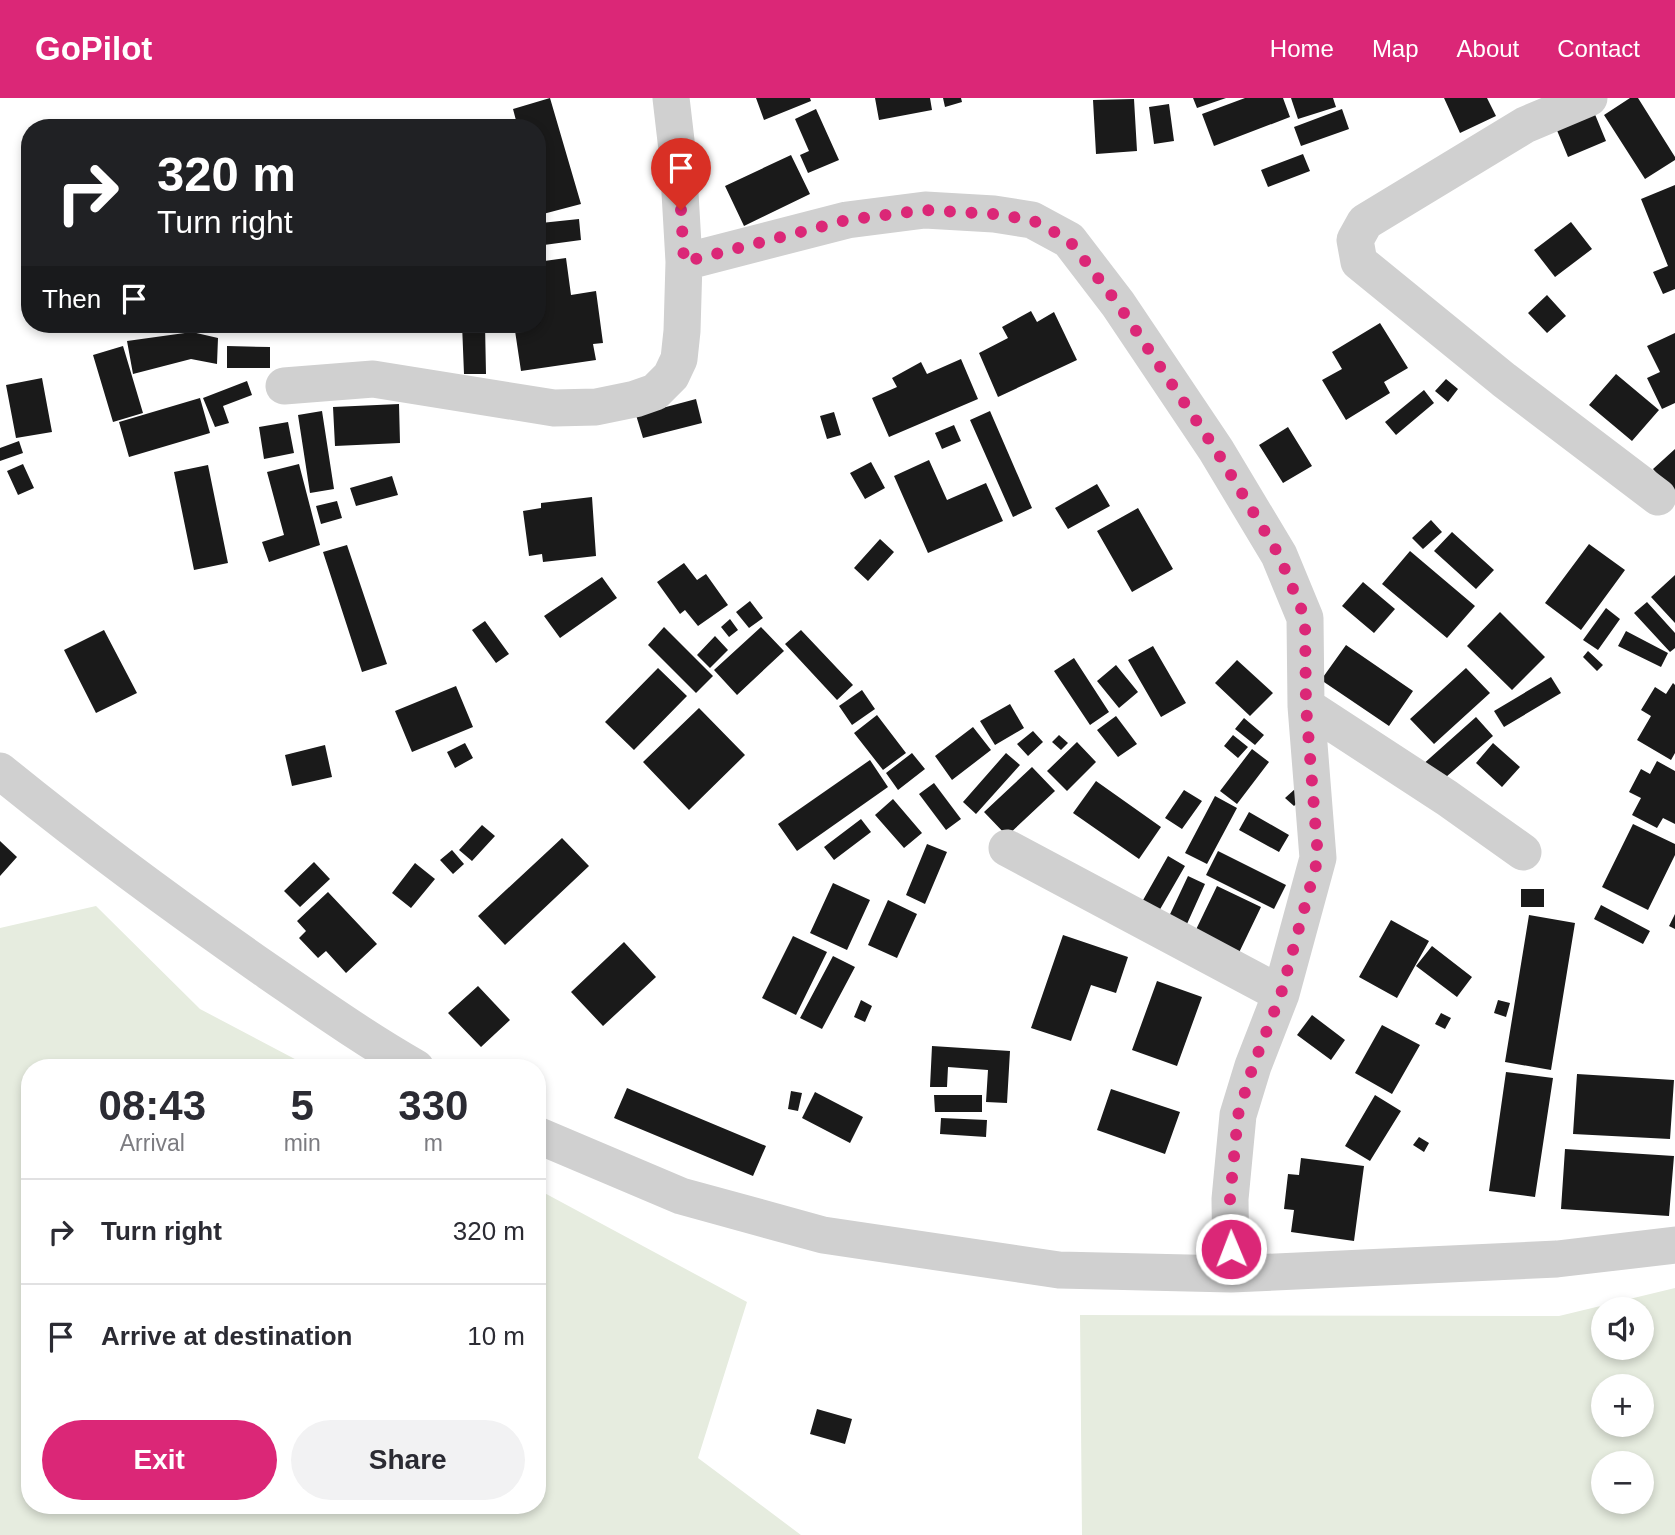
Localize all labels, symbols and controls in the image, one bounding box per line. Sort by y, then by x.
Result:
text: GoPilot [35,30,152,67]
text: Home [1270,35,1334,62]
text: Map [1372,35,1419,62]
text: About [1457,35,1519,62]
text: Contact [1557,35,1640,62]
pin [651,138,711,210]
icon: right [42,147,133,238]
text: 320 m [157,147,296,201]
icon: arrive [662,149,700,187]
text: Turn right [157,204,293,240]
icon: arrive [115,280,153,318]
text: Then [42,284,101,314]
text: 08:43 [99,1082,206,1129]
text: 5 [290,1082,314,1129]
text: 330 [398,1082,468,1129]
text: Arrival [120,1130,185,1156]
text: min [284,1130,321,1156]
text: m [424,1130,443,1156]
position arrow [1194,1212,1268,1286]
icon: right [42,1213,80,1251]
text: Turn right [101,1216,222,1246]
text: 320 m [453,1216,525,1246]
map controls [1591,1297,1654,1514]
button: sound [1591,1297,1654,1360]
icon: arrive [42,1318,80,1356]
text: Arrive at destination [101,1321,352,1351]
text: 10 m [467,1321,525,1351]
button: + [1591,1374,1654,1437]
button: Exit [42,1420,277,1500]
button: Share [291,1420,525,1500]
button: − [1591,1451,1654,1514]

